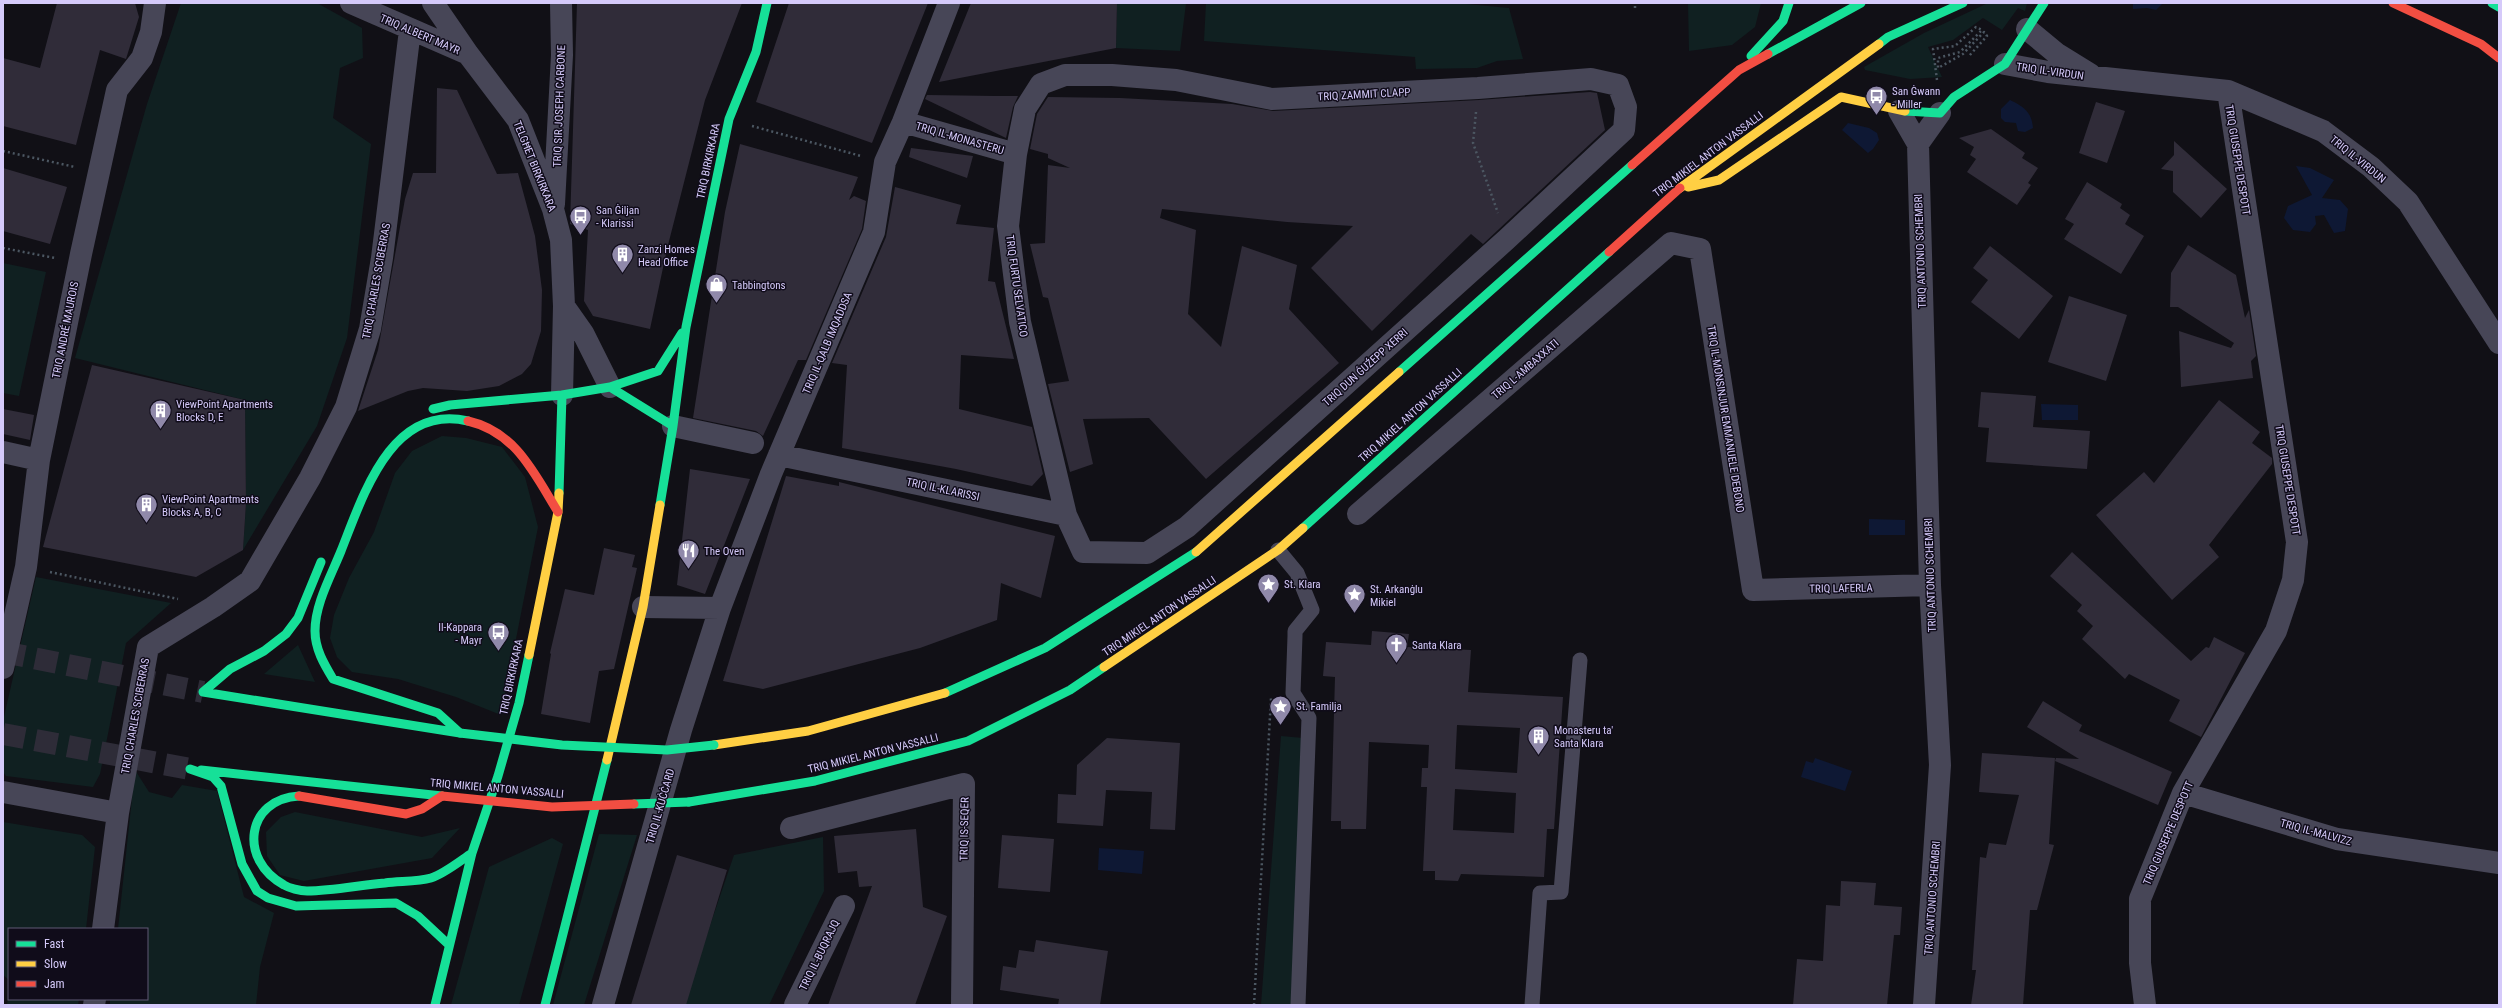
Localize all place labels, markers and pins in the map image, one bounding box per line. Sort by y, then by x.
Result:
bus stop icon: San Ġwann - Miller [1864,84,1890,117]
place label: San Ġwann - Miller [1892,85,1940,111]
bus stop icon: San Ġiljan - Klarissi [567,203,593,236]
place label: San Ġiljan - Klarissi [596,204,639,230]
building icon: Zanzi Homes Head Office [610,242,636,275]
place label: Zanzi Homes Head Office [638,243,695,269]
shop icon: Tabbingtons [703,272,729,305]
place label: Tabbingtons [732,279,786,292]
building icon: ViewPoint Apartments Blocks D, E [147,397,173,430]
place label: ViewPoint Apartments Blocks D, E [176,398,273,424]
building icon: ViewPoint Apartments Blocks A, B, C [134,492,160,525]
place label: ViewPoint Apartments Blocks A, B, C [162,493,259,519]
restaurant icon: The Oven [676,538,702,571]
place label: The Oven [704,545,744,558]
place icon: St. Klara [1256,571,1282,604]
place label: St. Klara [1284,578,1321,591]
place icon: St. Arkanġlu Mikiel [1341,582,1367,615]
place label: St. Arkanġlu Mikiel [1370,583,1423,609]
bus stop icon: Il-Kappara - Mayr [485,620,511,653]
place label: Il-Kappara - Mayr [438,621,483,647]
church icon: Santa Klara [1384,632,1410,665]
place label: Santa Klara [1412,639,1462,652]
place icon: St. Familja [1268,693,1294,726]
place label: St. Familja [1296,700,1342,713]
building icon: Monasteru ta' Santa Klara [1526,723,1552,756]
place label: Monasteru ta' Santa Klara [1554,724,1613,750]

